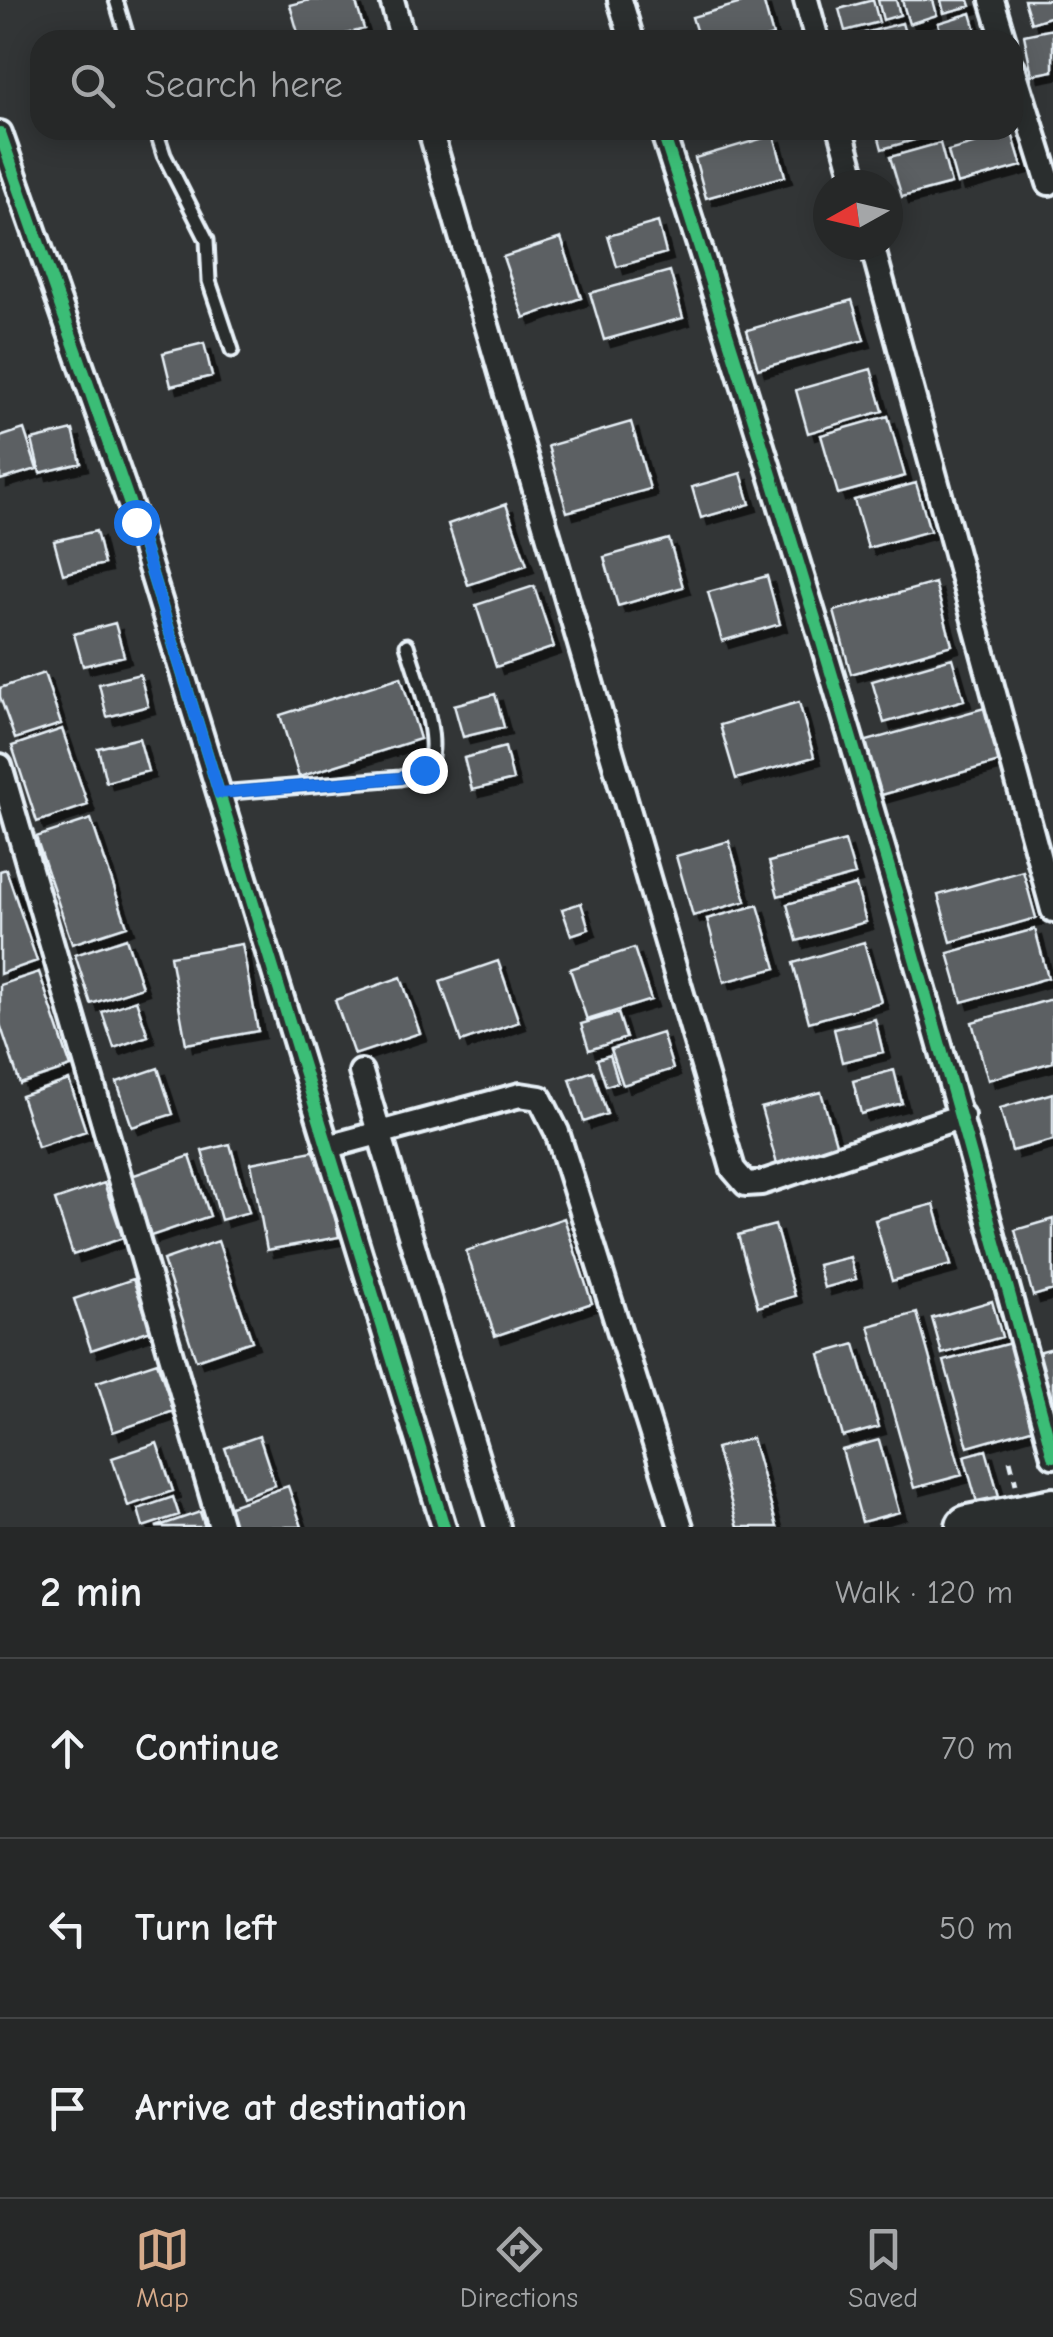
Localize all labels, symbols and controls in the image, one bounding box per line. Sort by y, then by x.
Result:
search box [30,30,1023,140]
icon: search [65,58,120,113]
text: Search here [145,63,343,107]
north arrow [813,170,903,260]
route start [114,500,160,546]
route end [402,748,448,794]
text: 2 min [40,1568,142,1617]
text: Walk · 120 m [835,1574,1013,1611]
icon: ahead [40,1721,95,1776]
text: Continue [135,1726,279,1770]
text: 70 m [941,1730,1013,1767]
icon: left [40,1901,95,1956]
text: Turn left [135,1906,276,1950]
text: 50 m [939,1910,1013,1947]
icon: arrive [40,2081,95,2136]
text: Arrive at destination [135,2086,467,2130]
tab: Map [135,2222,190,2314]
tab: Directions [460,2222,578,2314]
tab: Saved [848,2222,918,2314]

